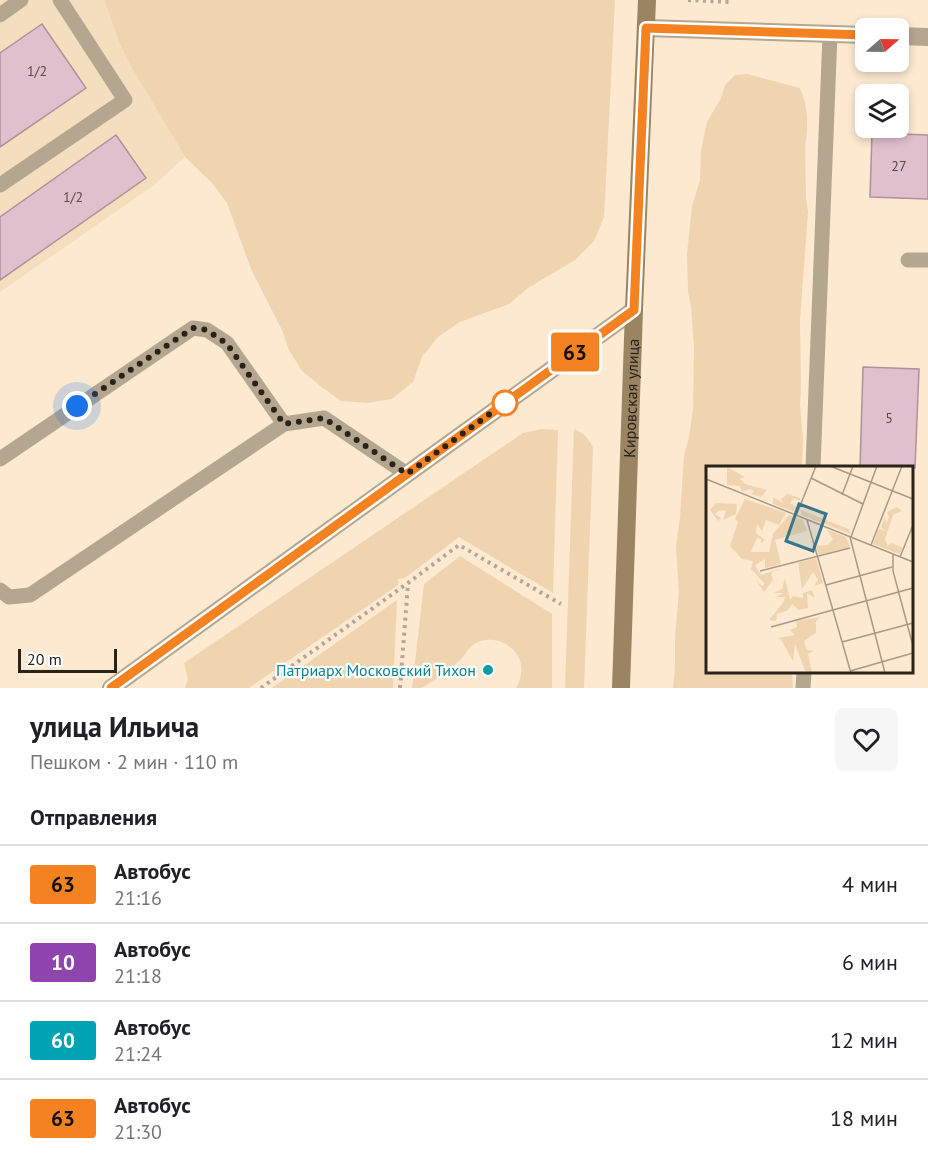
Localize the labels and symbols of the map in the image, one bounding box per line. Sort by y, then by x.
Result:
north arrow [855,18,909,72]
house number: 1/2 [27,62,47,80]
house number: 27 [891,157,907,175]
house number: 1/2 [63,188,83,206]
line badge: 63 [548,332,602,372]
street label: Кировская улица [619,338,643,458]
unlabelled marker [492,390,518,416]
your location [62,391,92,421]
house number: 5 [885,409,893,427]
inset map [706,466,913,673]
scale bar [18,646,117,674]
place label: Патриарх Московский Тихон [276,660,476,680]
marker: Патриарх Московский Тихон [481,663,495,677]

